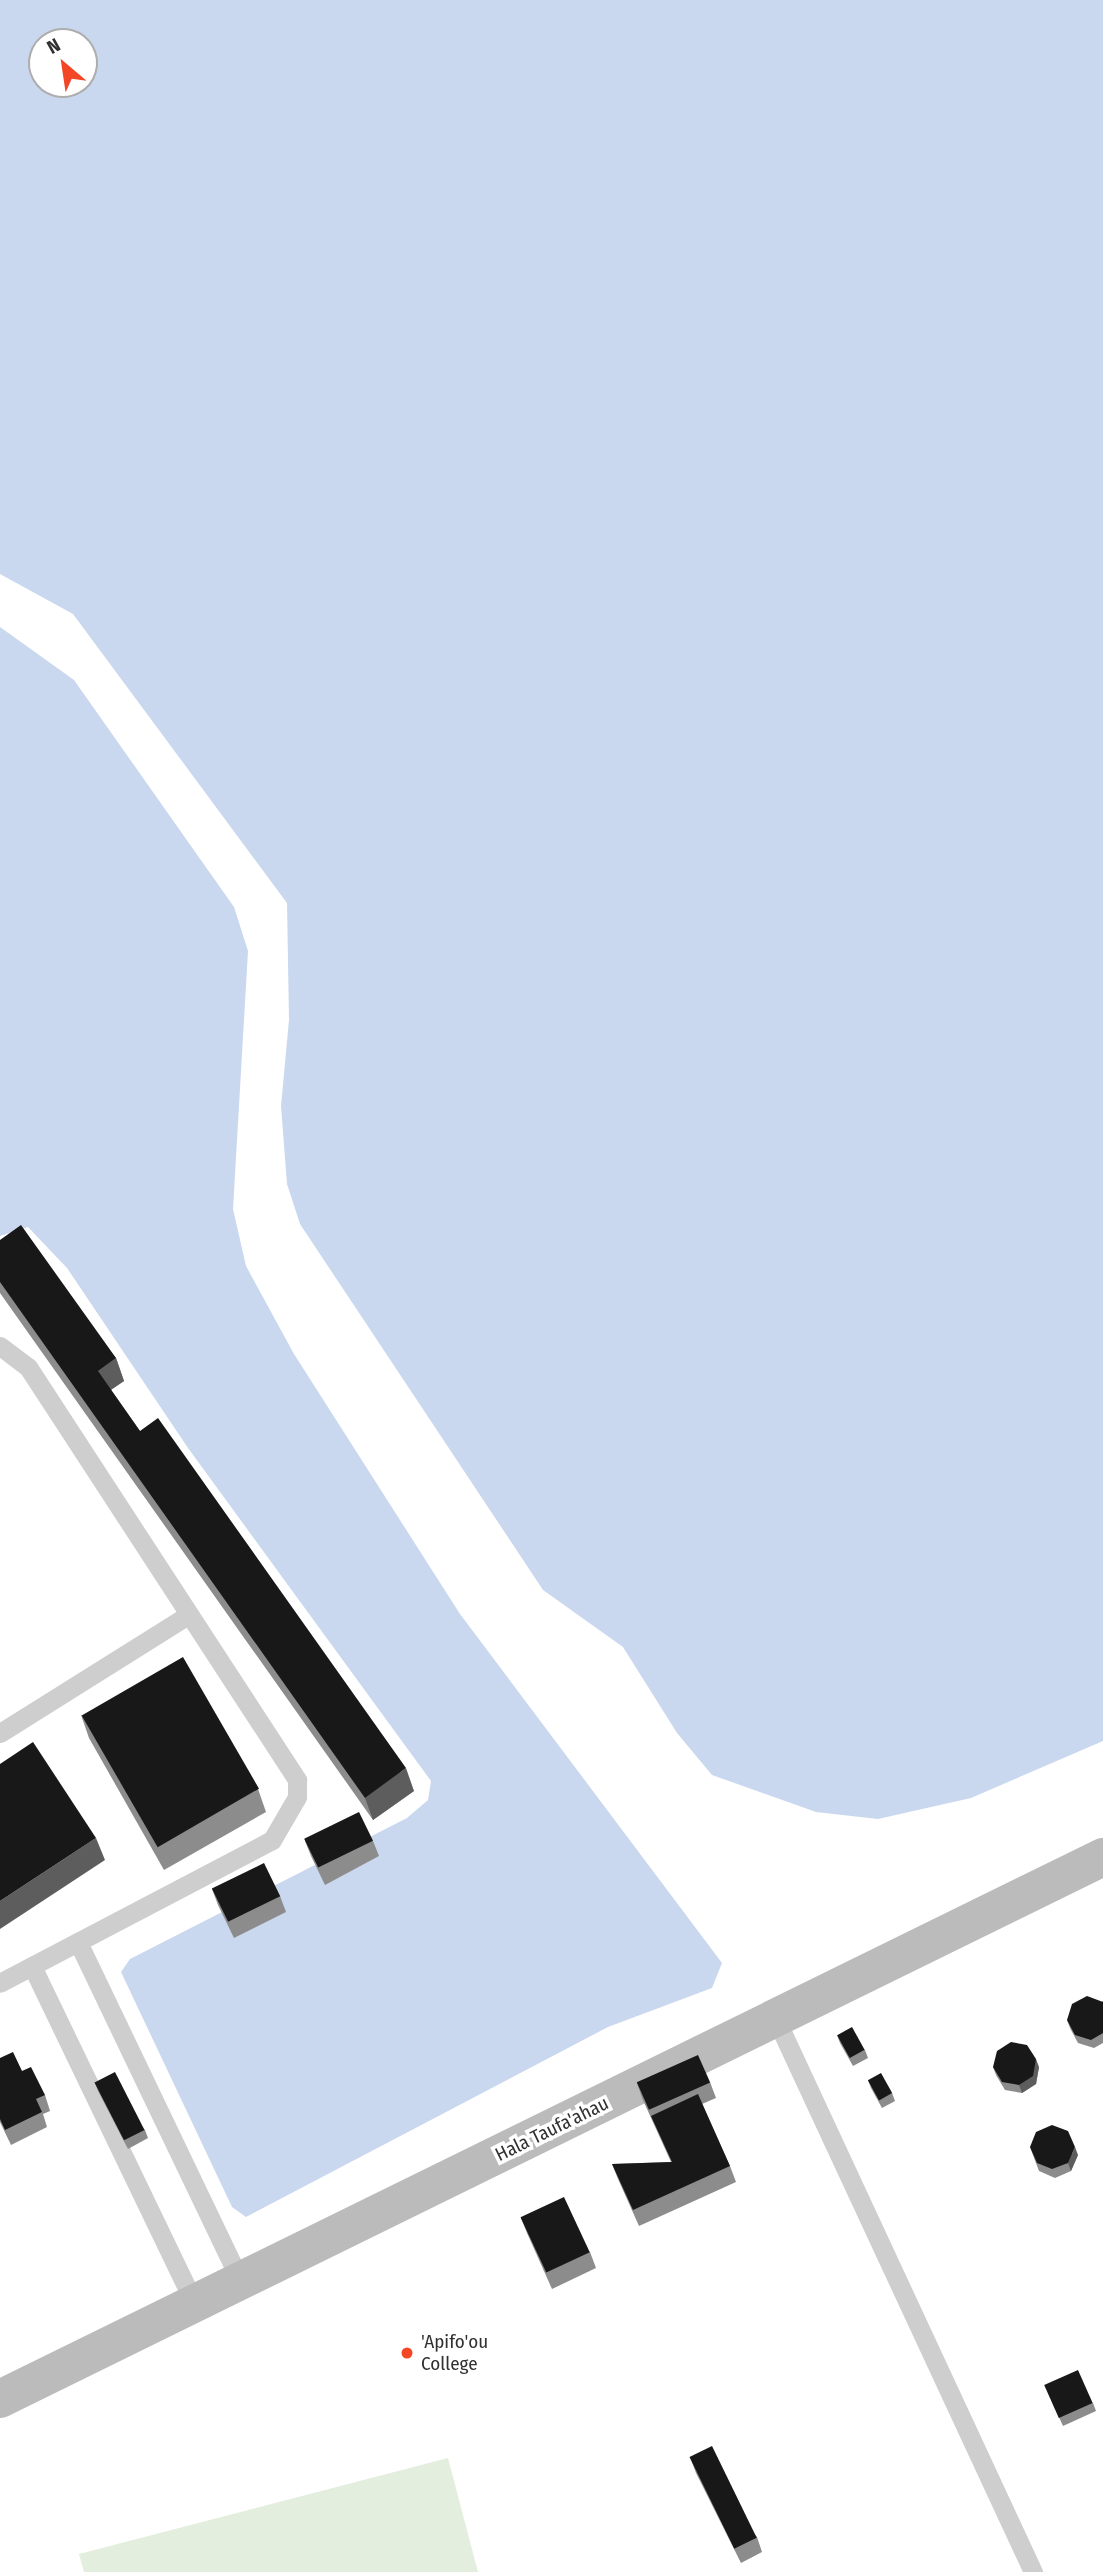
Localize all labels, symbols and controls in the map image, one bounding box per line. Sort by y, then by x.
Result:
north arrow [28,28,98,98]
text: N [43,33,64,59]
street label: Hala Taufa'ahau [492,2092,612,2166]
place label: 'Apifo'ou College [421,2331,488,2375]
marker: 'Apifo'ou College [399,2345,415,2361]

